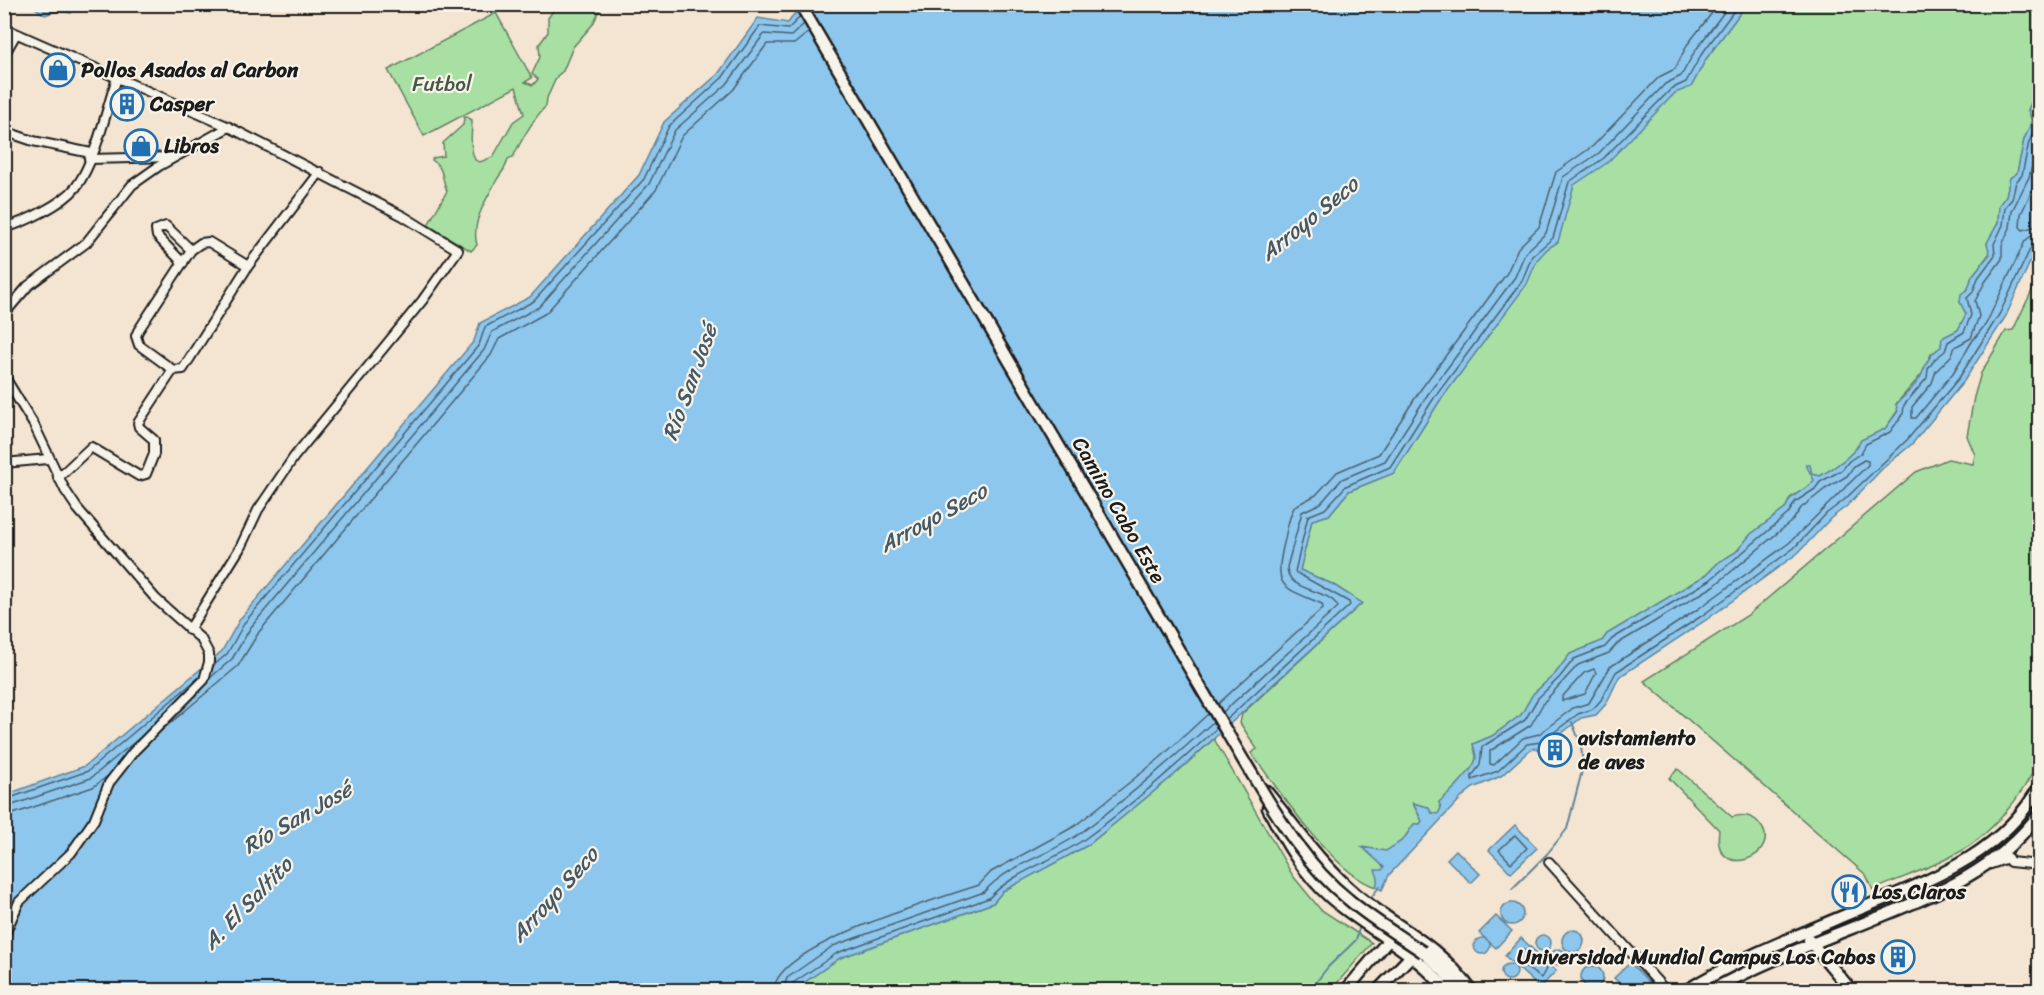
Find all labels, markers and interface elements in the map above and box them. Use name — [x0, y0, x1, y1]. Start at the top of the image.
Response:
place label: Pollos Asados al Carbon — [81, 51, 299, 89]
shop icon: Pollos Asados al Carbon — [40, 52, 76, 88]
park label: Futbol — [412, 65, 473, 103]
place label: Casper — [149, 85, 215, 123]
building icon: Casper — [109, 86, 145, 122]
place label: Libros — [164, 127, 219, 165]
shop icon: Libros — [123, 128, 159, 164]
water label: Arroyo Seco — [1250, 165, 1369, 271]
water label: Río San José — [650, 315, 730, 446]
street label: Camino Cabo Este — [1061, 429, 1177, 591]
water label: Arroyo Seco — [871, 471, 996, 564]
place label: avistamiento de aves — [1577, 719, 1696, 781]
building icon: avistamiento de aves — [1537, 732, 1573, 768]
water label: Río San José — [235, 768, 363, 865]
water label: Arroyo Seco — [500, 836, 610, 952]
water label: A. El Saltito — [192, 846, 304, 960]
place label: Los Claros — [1872, 873, 1967, 911]
restaurant icon: Los Claros — [1831, 874, 1867, 910]
place label: Universidad Mundial Campus Los Cabos — [1517, 938, 1875, 976]
building icon: Universidad Mundial Campus Los Cabos — [1880, 939, 1916, 975]

